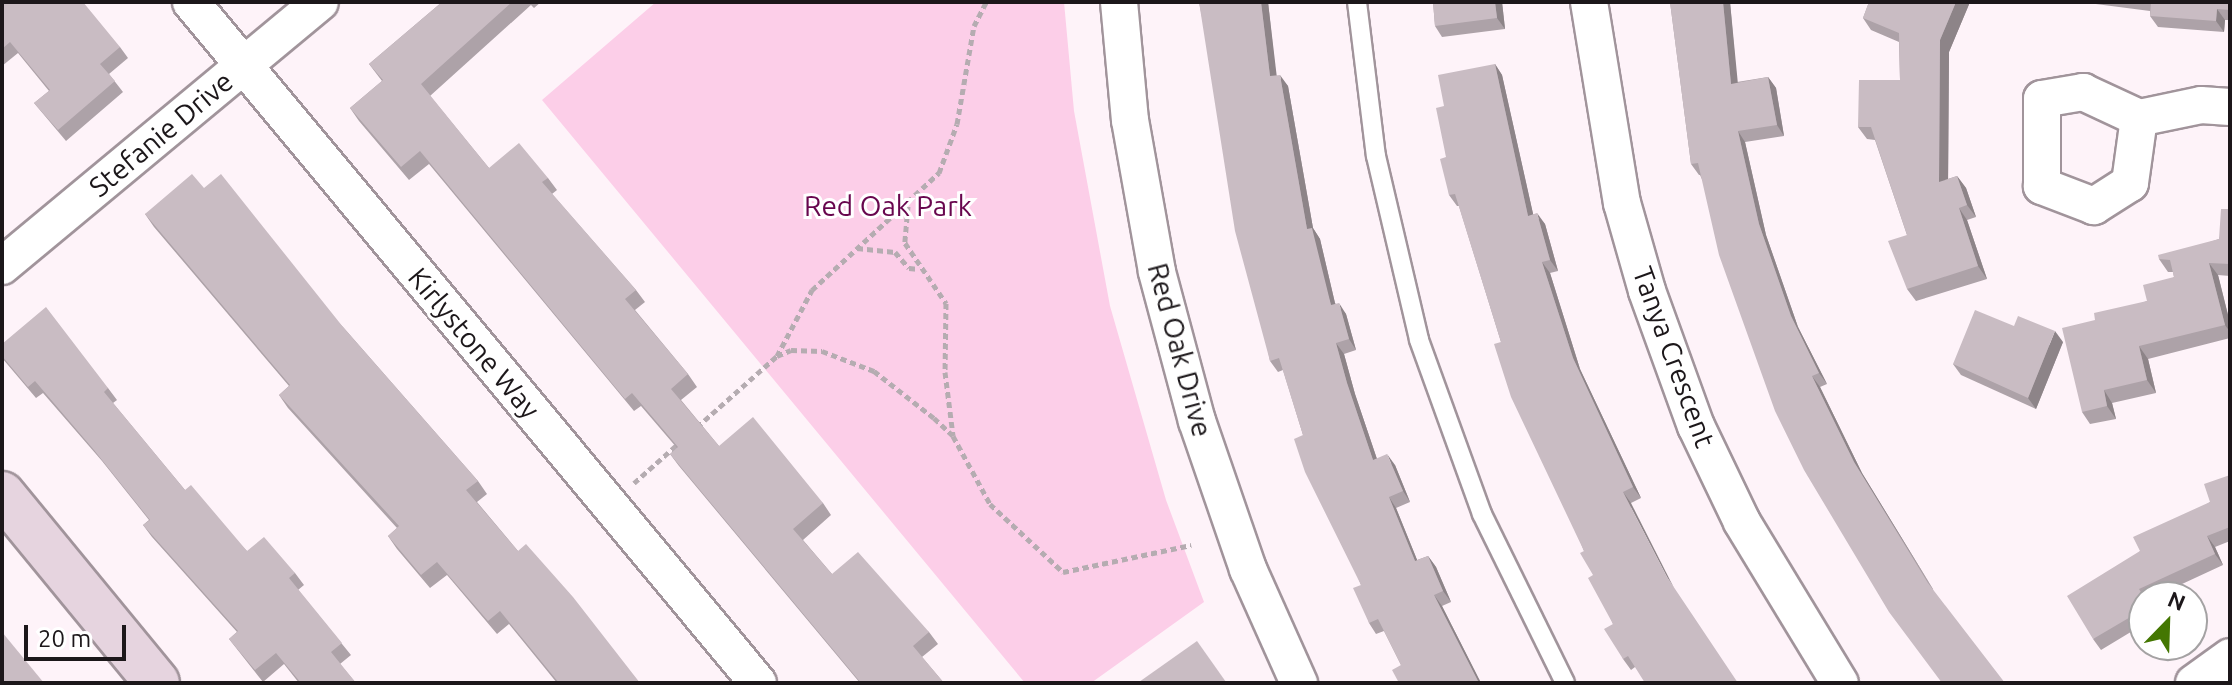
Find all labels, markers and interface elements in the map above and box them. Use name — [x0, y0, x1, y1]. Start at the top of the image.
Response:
street label: Stefanie Drive — [82, 64, 240, 204]
park label: Red Oak Park — [804, 189, 972, 223]
street label: Red Oak Drive — [1141, 259, 1219, 441]
street label: Kirlystone Way — [401, 261, 547, 425]
street label: Tanya Crescent — [1626, 262, 1722, 452]
north arrow — [2128, 581, 2208, 661]
text: N — [2164, 586, 2189, 615]
scale bar — [28, 609, 130, 659]
text: 20 m — [38, 625, 91, 652]

